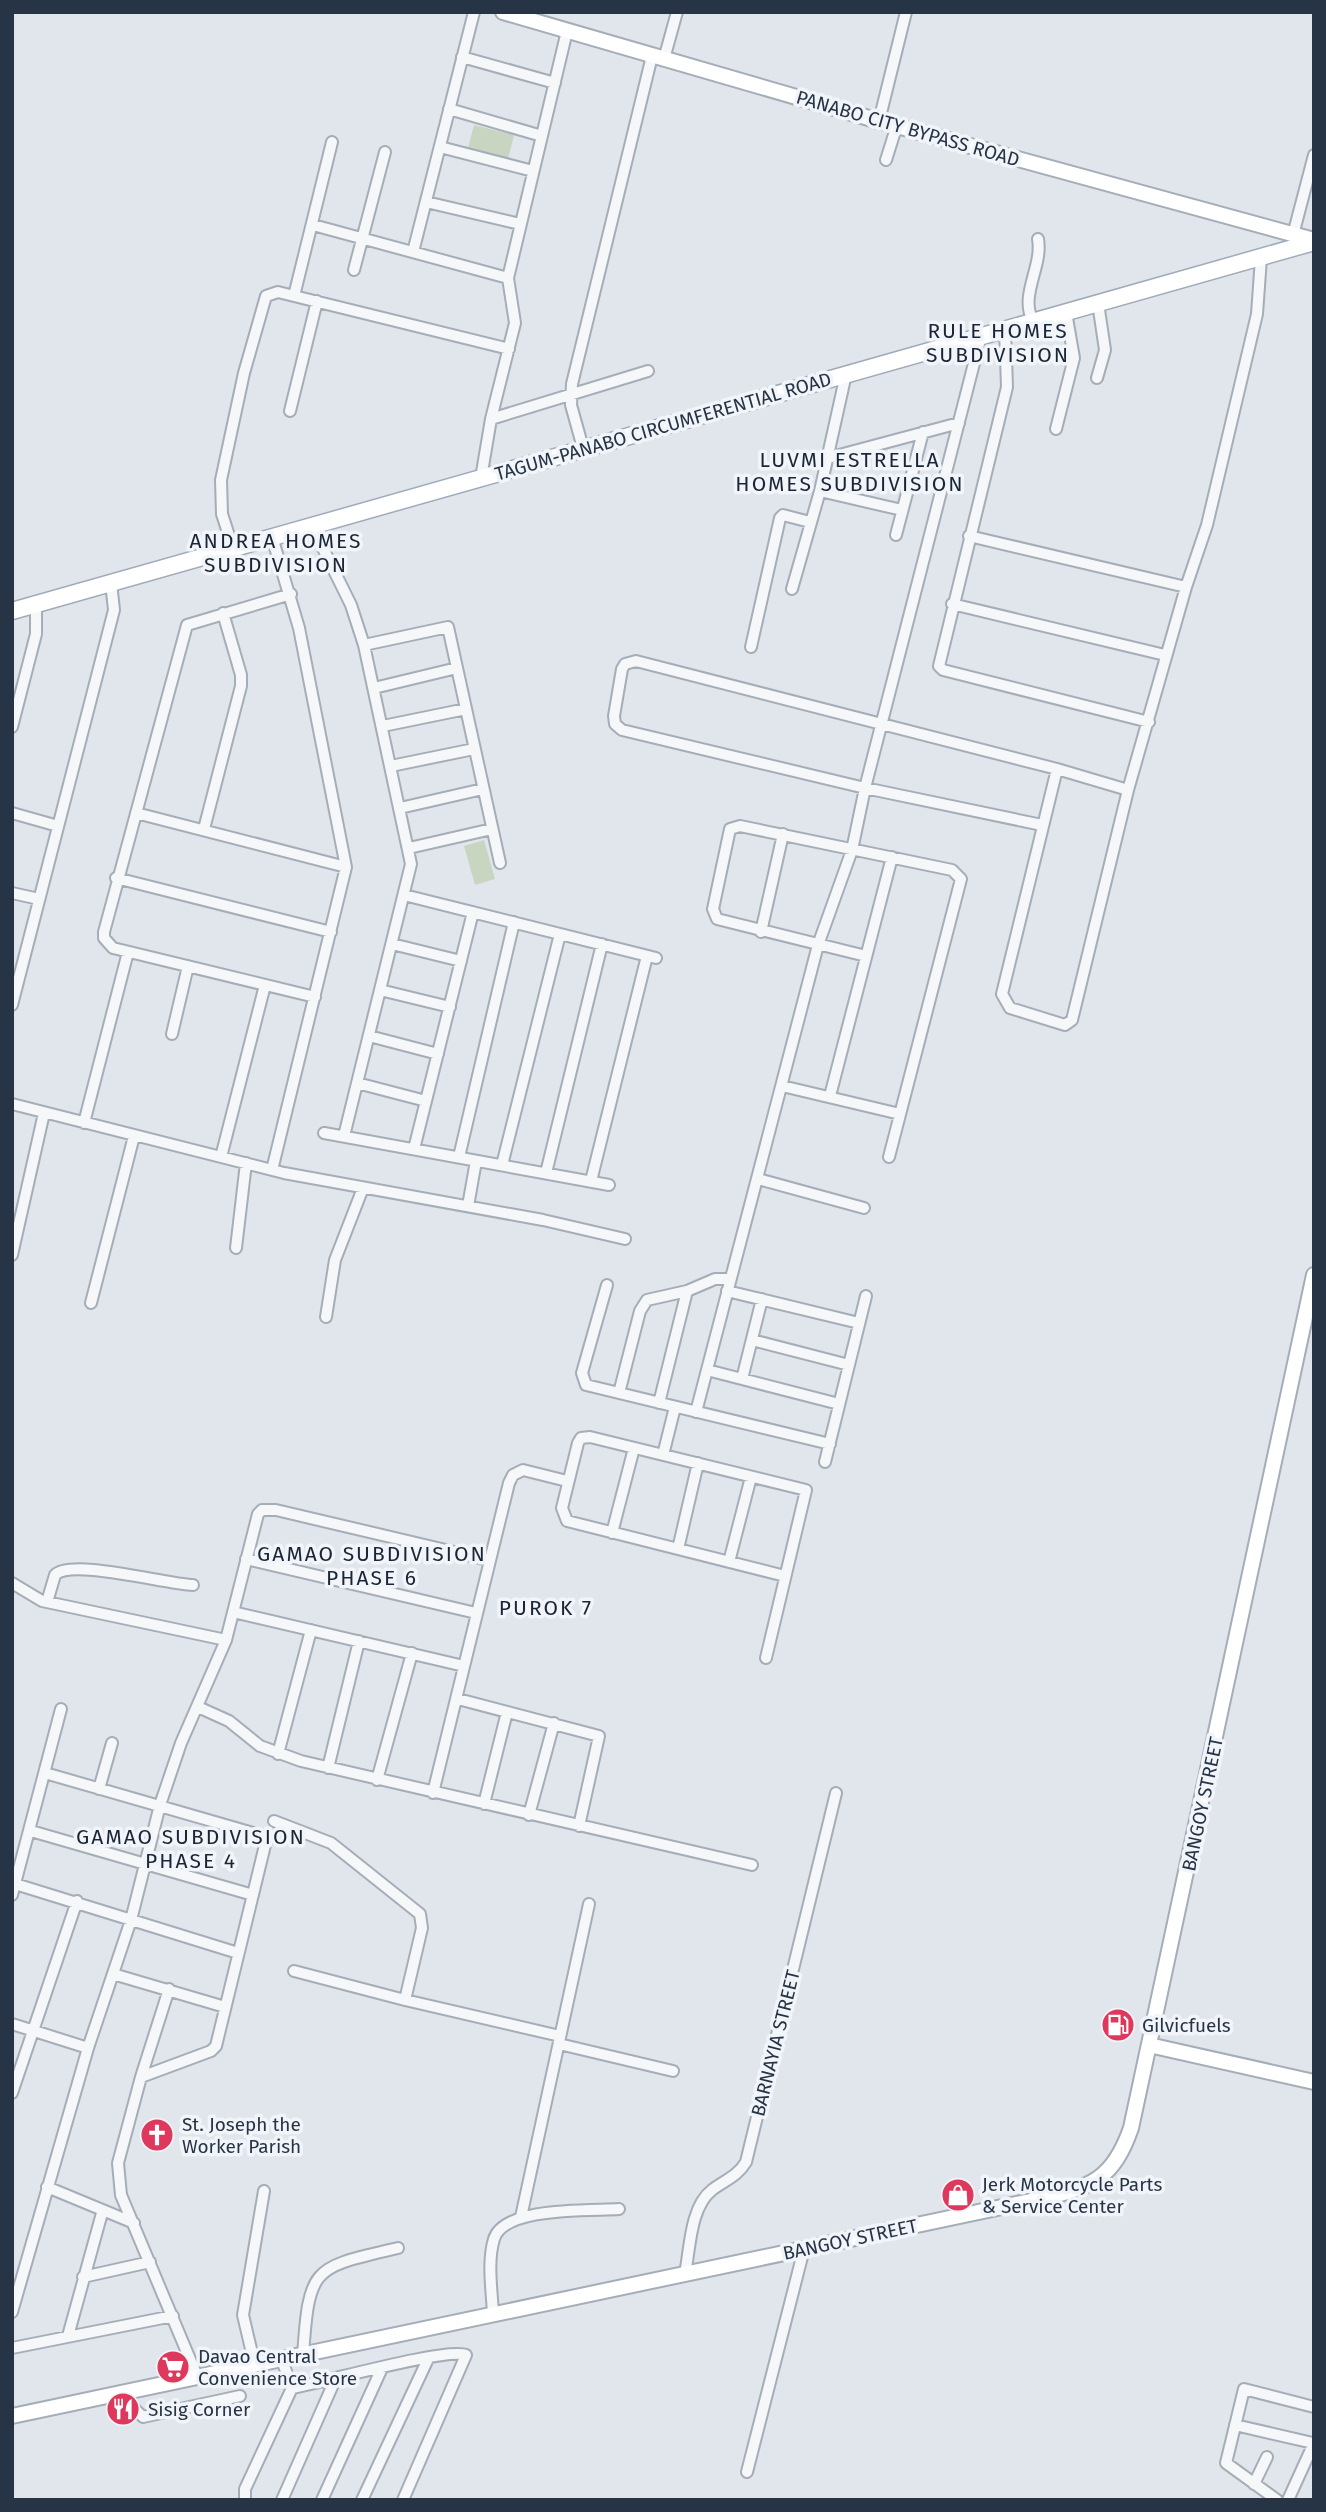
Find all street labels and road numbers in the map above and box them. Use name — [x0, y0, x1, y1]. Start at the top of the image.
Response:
street label: PANABO CITY BYPASS ROAD — [794, 86, 1022, 171]
street label: TAGUM-PANABO CIRCUMFERENTIAL ROAD — [492, 367, 834, 486]
street label: BANGOY STREET — [1177, 1735, 1228, 1873]
street label: BARNAYIA STREET — [746, 1967, 805, 2119]
street label: BANGOY STREET — [781, 2214, 920, 2265]

